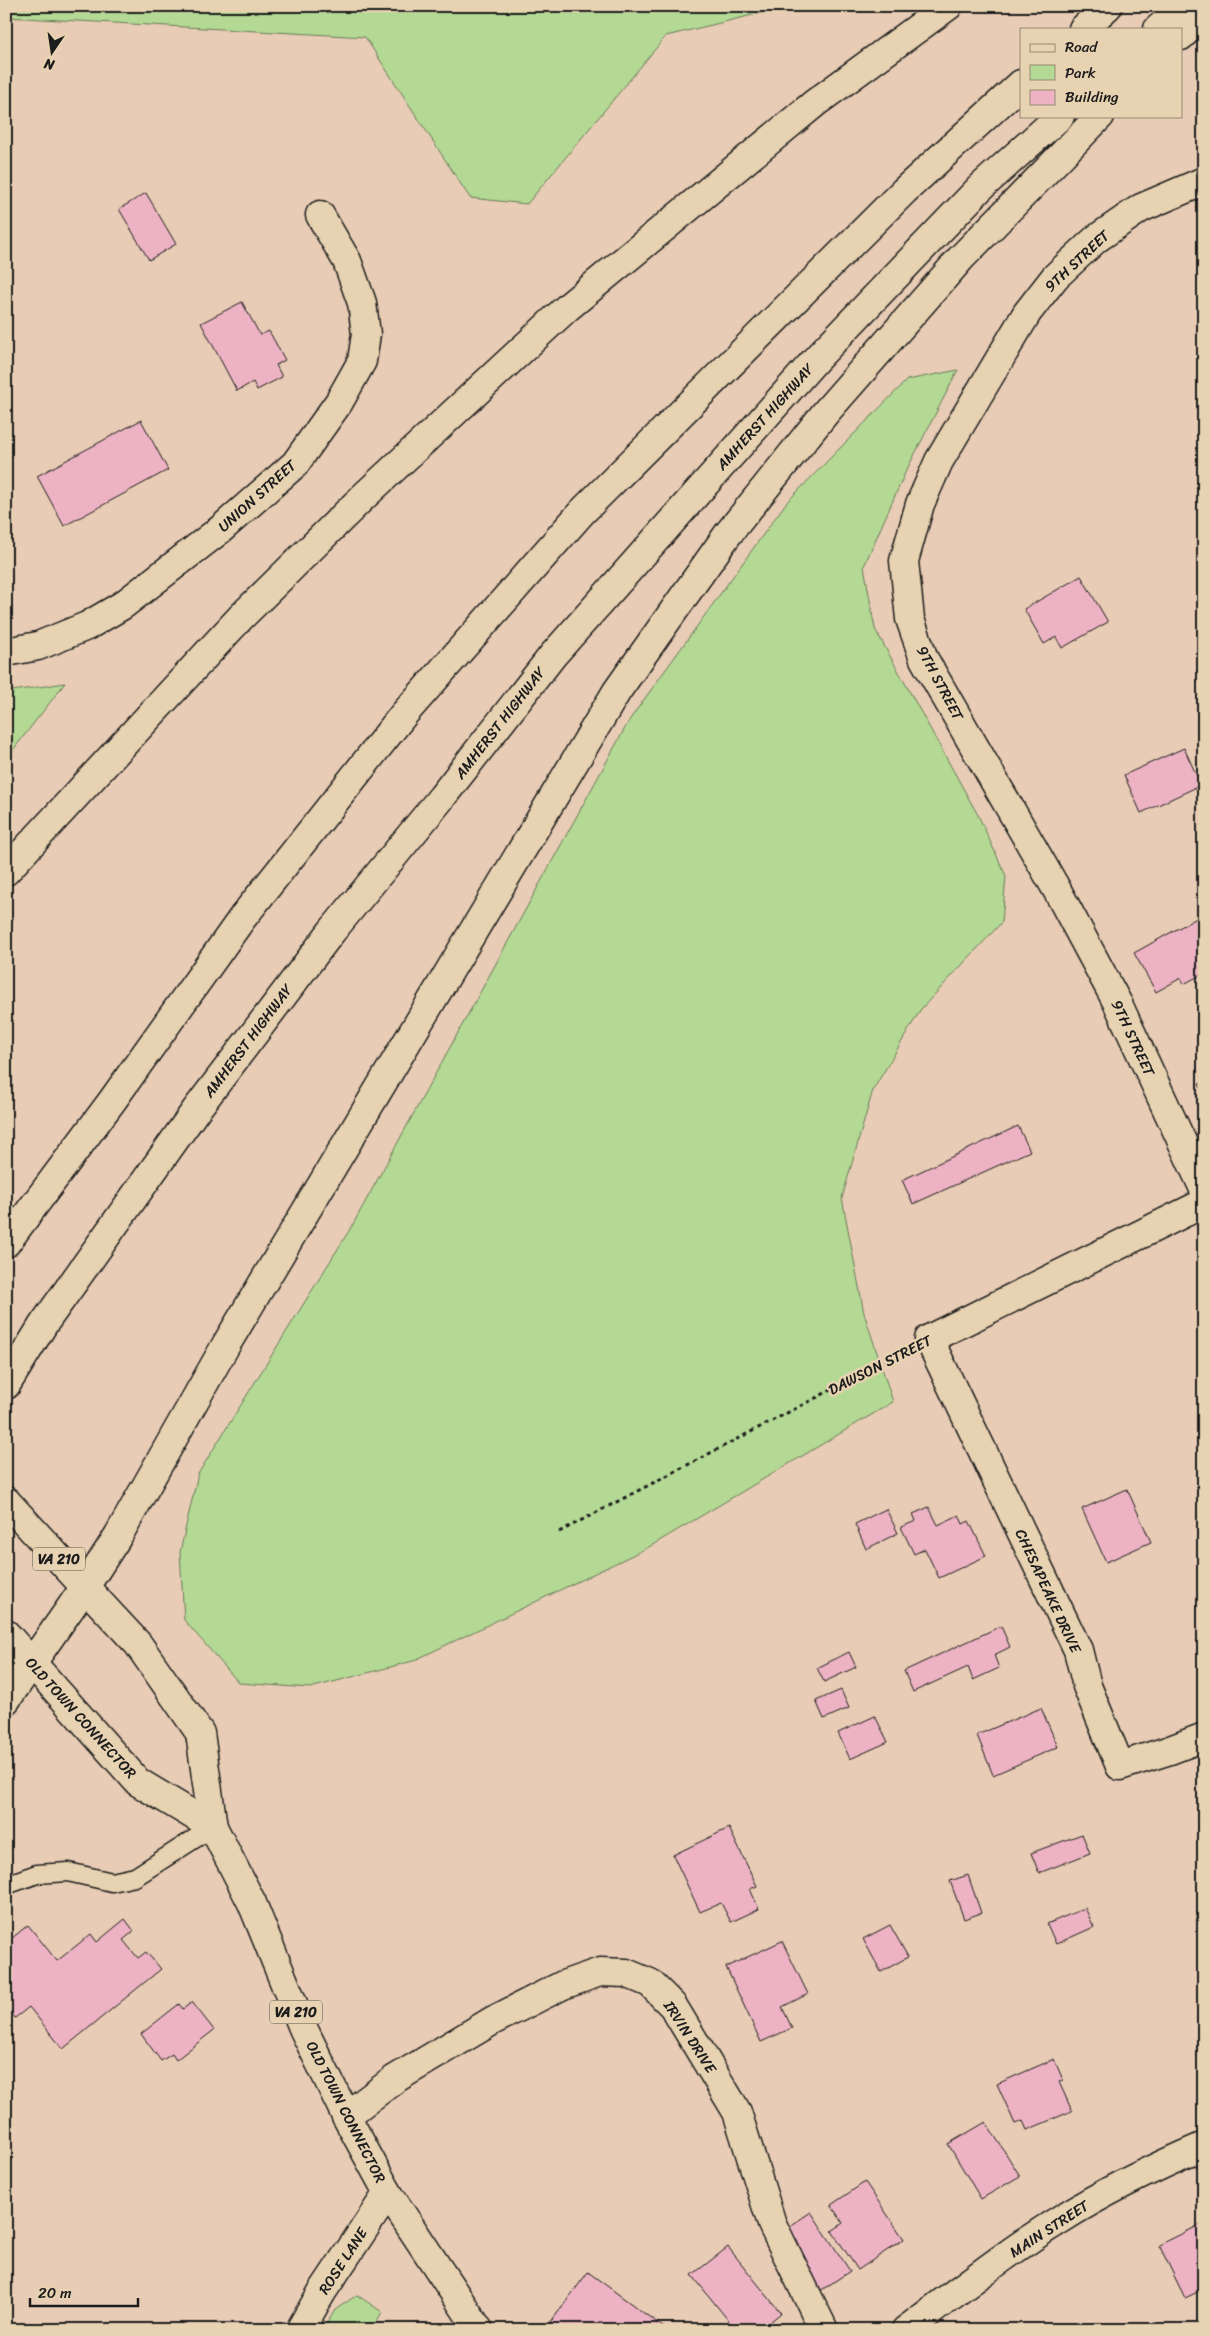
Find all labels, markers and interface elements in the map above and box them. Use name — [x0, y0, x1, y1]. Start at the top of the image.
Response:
north arrow — [28, 28, 78, 78]
legend — [1020, 28, 1182, 118]
text: Road — [1065, 34, 1098, 60]
text: N — [41, 51, 58, 78]
text: Park — [1065, 60, 1096, 86]
text: Building — [1065, 84, 1119, 110]
street label: 9TH STREET — [1038, 223, 1117, 298]
street label: AMHERST HIGHWAY — [709, 356, 821, 477]
street label: UNION STREET — [212, 452, 304, 539]
street label: 9TH STREET — [909, 641, 971, 727]
street label: AMHERST HIGHWAY — [447, 660, 553, 786]
street label: AMHERST HIGHWAY — [196, 977, 300, 1104]
street label: 9TH STREET — [1104, 996, 1163, 1082]
street label: DAWSON STREET — [824, 1327, 937, 1402]
street label: CHESAPEAKE DRIVE — [1008, 1525, 1089, 1659]
road number: VA 210 — [33, 1548, 85, 1570]
street label: OLD TOWN CONNECTOR — [19, 1651, 143, 1785]
street label: IRVIN DRIVE — [656, 1994, 724, 2080]
road number: VA 210 — [270, 2000, 322, 2024]
street label: OLD TOWN CONNECTOR — [299, 2036, 393, 2188]
street label: MAIN STREET — [1004, 2193, 1095, 2265]
street label: ROSE LANE — [311, 2221, 375, 2300]
scale bar — [30, 2276, 138, 2308]
text: 20 m — [38, 2280, 72, 2306]

